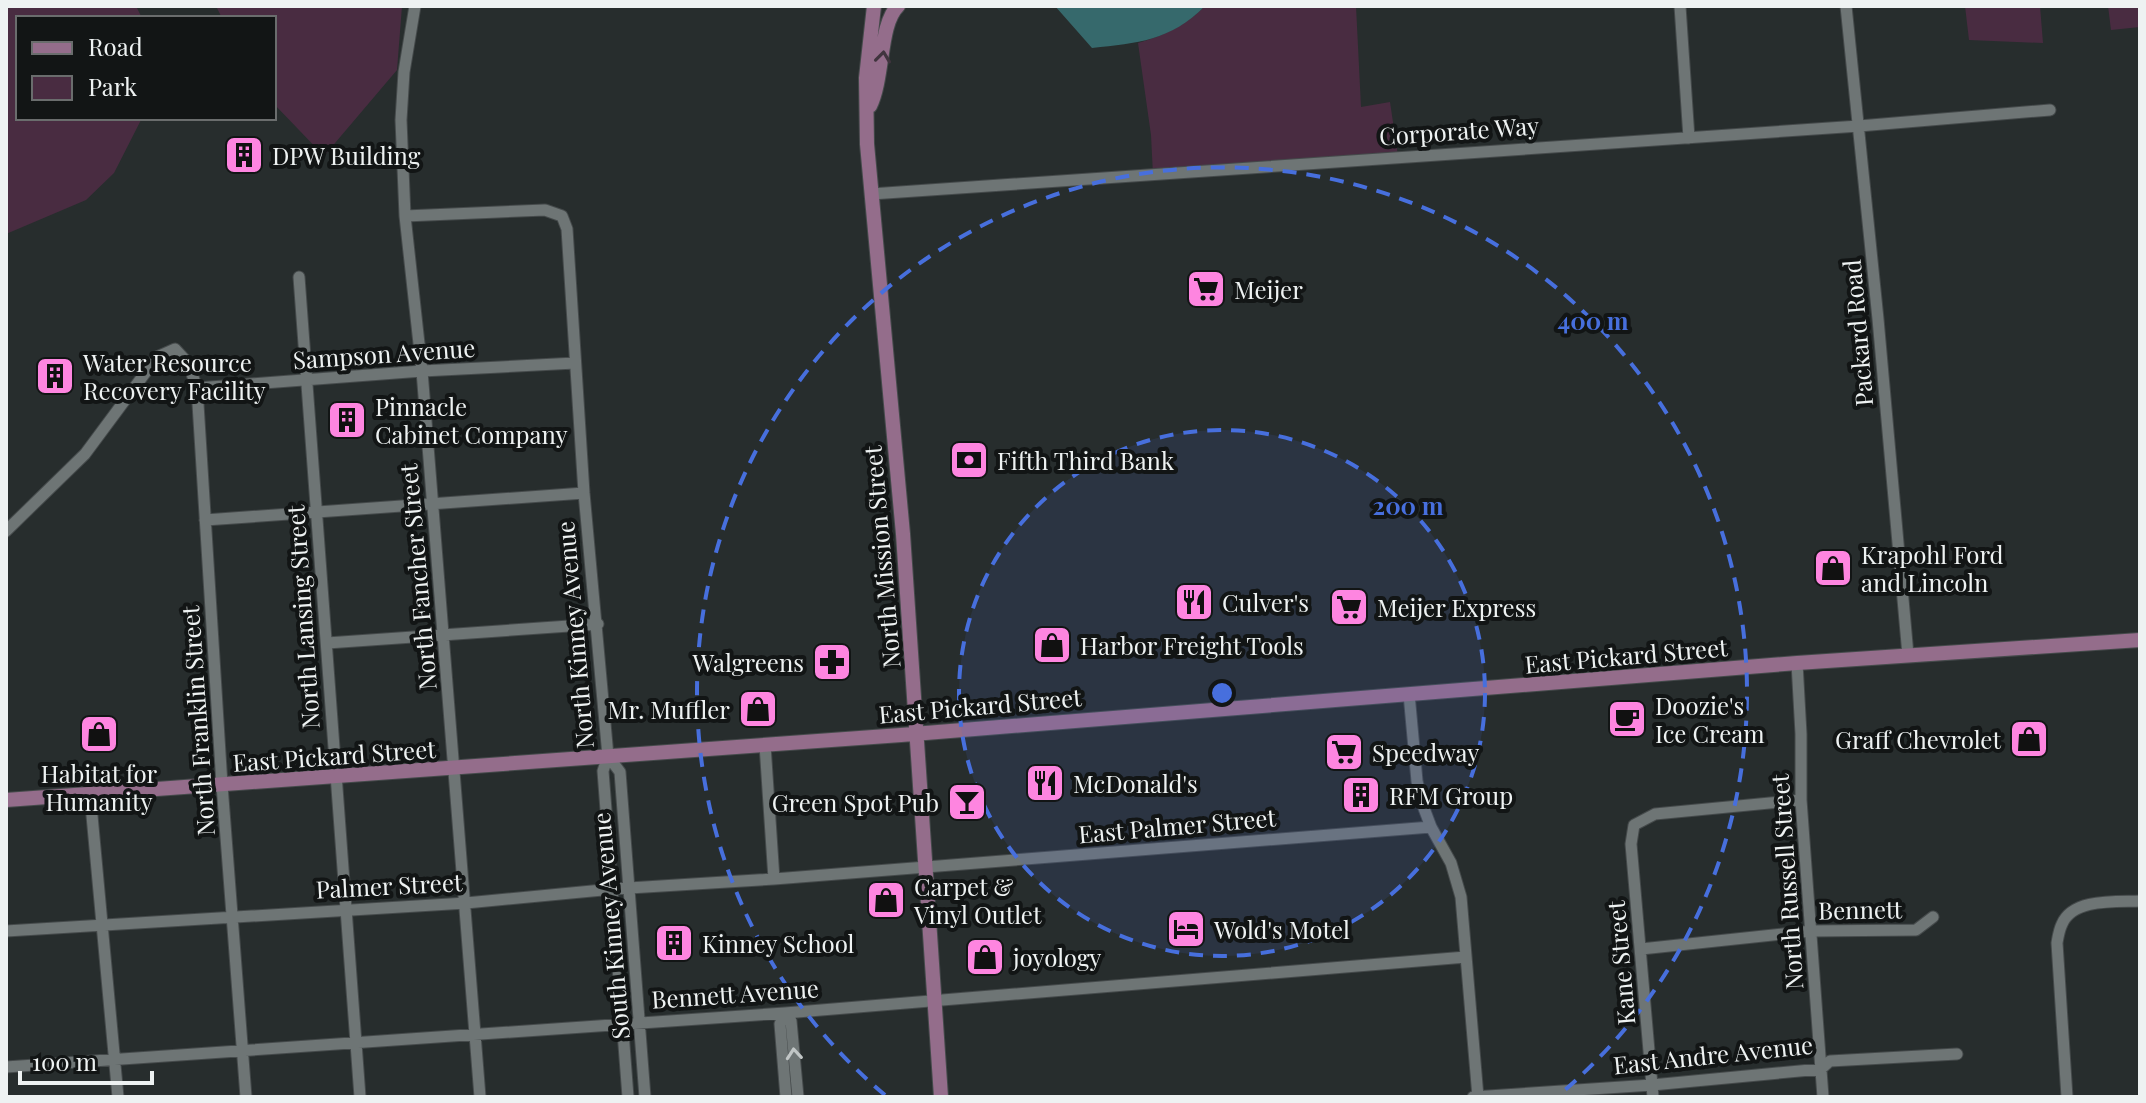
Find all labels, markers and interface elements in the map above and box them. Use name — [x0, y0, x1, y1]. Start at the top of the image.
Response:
legend — [16, 16, 276, 120]
text: Road — [88, 30, 143, 62]
one-way arrow — [874, 51, 891, 64]
text: Park — [88, 70, 138, 102]
street label: Corporate Way — [1378, 108, 1540, 152]
building icon: DPW Building — [223, 134, 265, 176]
place label: DPW Building — [272, 139, 421, 171]
street label: Packard Road — [1835, 258, 1879, 408]
supermarket icon: Meijer — [1185, 268, 1227, 310]
place label: Meijer — [1234, 273, 1303, 305]
text: 400 m — [1558, 304, 1629, 336]
street label: Sampson Avenue — [292, 331, 476, 375]
place label: Water Resource Recovery Facility — [82, 346, 266, 406]
building icon: Water Resource Recovery Facility — [34, 355, 76, 397]
place label: Pinnacle Cabinet Company — [375, 390, 568, 450]
building icon: Pinnacle Cabinet Company — [326, 399, 368, 441]
bank icon: Fifth Third Bank — [948, 439, 990, 481]
street label: North Mission Street — [855, 444, 907, 670]
place label: Fifth Third Bank — [997, 444, 1175, 476]
street label: North Fancher Street — [391, 462, 443, 691]
text: 200 m — [1373, 489, 1444, 521]
street label: North Lansing Street — [278, 504, 326, 730]
street label: North Kinney Avenue — [548, 520, 600, 750]
place label: Krapohl Ford and Lincoln — [1861, 538, 2004, 598]
shop icon: Krapohl Ford and Lincoln — [1812, 547, 1854, 589]
restaurant icon: Culver's — [1173, 581, 1215, 623]
place label: Culver's — [1222, 586, 1309, 618]
supermarket icon: Meijer Express — [1328, 586, 1370, 628]
place label: Meijer Express — [1377, 591, 1536, 623]
street label: North Franklin Street — [173, 604, 221, 837]
shop icon: Harbor Freight Tools — [1031, 624, 1073, 666]
place label: Harbor Freight Tools — [1080, 629, 1304, 661]
street label: East Pickard Street — [1523, 630, 1729, 680]
pharmacy icon: Walgreens — [811, 641, 853, 683]
place label: Walgreens — [691, 646, 804, 678]
centre of rings — [1208, 679, 1236, 707]
street label: East Pickard Street — [877, 680, 1083, 730]
shop icon: Mr. Muffler — [737, 688, 779, 730]
place label: Doozie's Ice Cream — [1655, 689, 1765, 749]
place label: Mr. Muffler — [608, 693, 730, 725]
cafe icon: Doozie's Ice Cream — [1606, 698, 1648, 740]
shop icon: Habitat for Humanity — [78, 713, 120, 755]
shop icon: Graff Chevrolet — [2008, 718, 2050, 760]
place label: Graff Chevrolet — [1835, 723, 2002, 755]
supermarket icon: Speedway — [1323, 731, 1365, 773]
street label: East Pickard Street — [231, 732, 437, 778]
place label: Speedway — [1372, 736, 1479, 768]
place label: Habitat for Humanity — [41, 757, 158, 817]
restaurant icon: McDonald's — [1024, 762, 1066, 804]
place label: McDonald's — [1073, 767, 1198, 799]
street label: North Russell Street — [1762, 773, 1810, 991]
building icon: RFM Group — [1340, 774, 1382, 816]
place label: RFM Group — [1389, 779, 1513, 811]
bar icon: Green Spot Pub — [946, 781, 988, 823]
place label: Green Spot Pub — [772, 786, 939, 818]
street label: East Palmer Street — [1077, 800, 1278, 850]
street label: South Kinney Avenue — [584, 811, 636, 1041]
street label: Palmer Street — [315, 865, 464, 905]
place label: Carpet & Vinyl Outlet — [913, 870, 1042, 930]
shop icon: Carpet & Vinyl Outlet — [865, 879, 907, 921]
street label: Bennett — [1818, 892, 1903, 926]
street label: Kane Street — [1599, 899, 1641, 1026]
hotel icon: Wold's Motel — [1165, 908, 1207, 950]
place label: Wold's Motel — [1213, 913, 1350, 945]
building icon: Kinney School — [653, 922, 695, 964]
place label: Kinney School — [702, 927, 855, 959]
shop icon: joyology — [964, 936, 1006, 978]
place label: joyology — [1012, 941, 1101, 973]
street label: Bennett Avenue — [650, 971, 820, 1015]
street label: East Andre Avenue — [1612, 1028, 1814, 1080]
scale bar — [20, 1035, 152, 1085]
text: 100 m — [32, 1045, 97, 1077]
one-way arrow — [786, 1047, 803, 1060]

